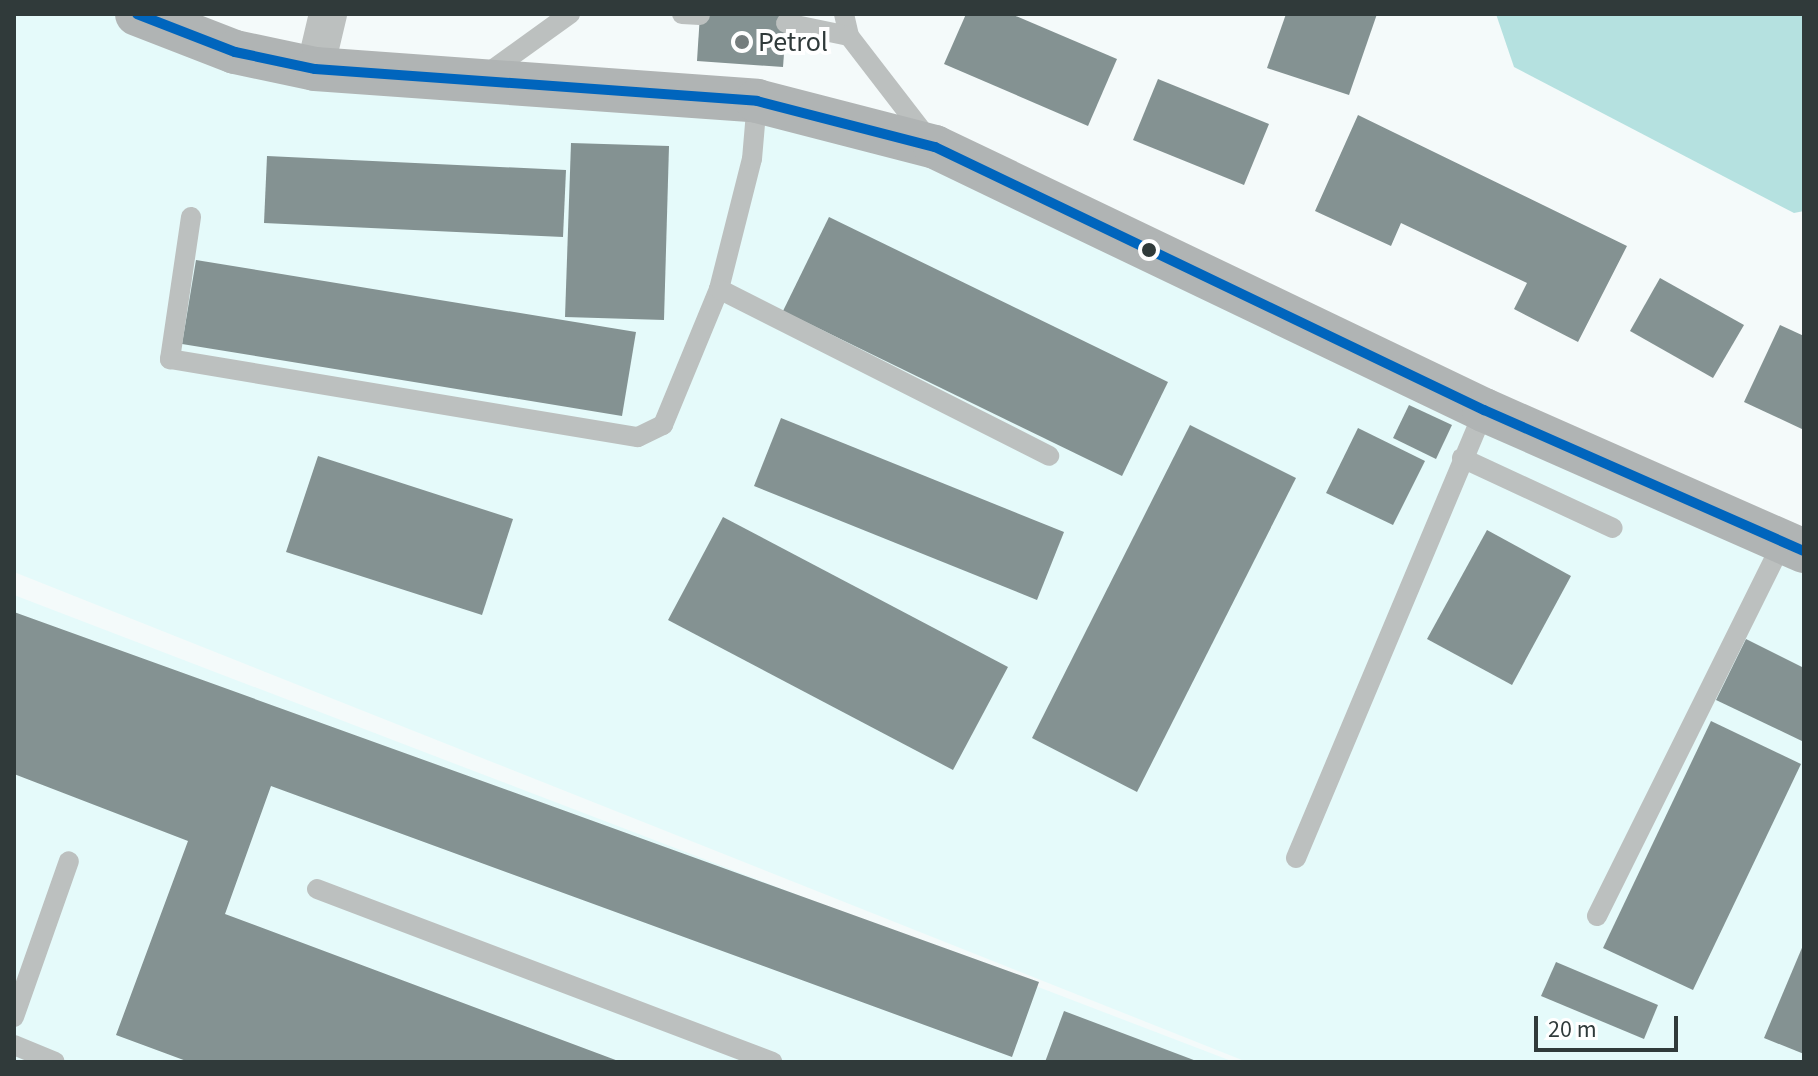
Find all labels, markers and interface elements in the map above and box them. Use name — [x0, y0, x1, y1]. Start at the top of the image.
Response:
place label: Petrol — [758, 25, 828, 59]
marker: Petrol — [733, 33, 751, 51]
unlabelled marker — [1141, 242, 1157, 258]
scale bar — [1538, 1000, 1682, 1050]
text: 20 m — [1548, 1012, 1597, 1047]

